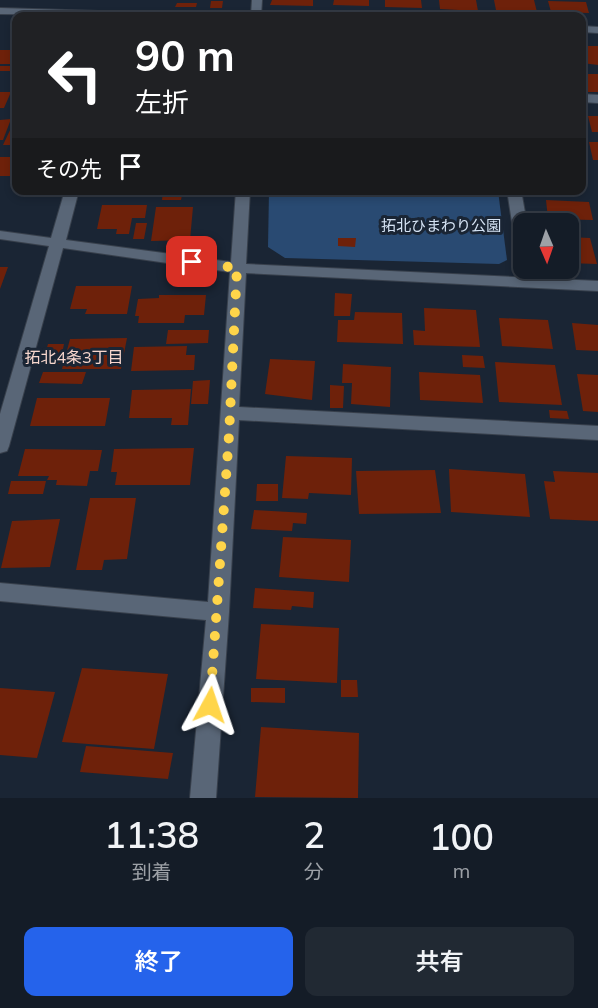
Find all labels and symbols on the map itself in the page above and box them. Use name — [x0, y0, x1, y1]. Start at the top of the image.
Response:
north arrow — [513, 213, 579, 279]
park label: 拓北ひまわり公園 — [381, 216, 501, 235]
pin — [166, 236, 217, 287]
district label: 拓北4条3丁目 — [24, 347, 124, 367]
position arrow — [178, 673, 242, 737]

